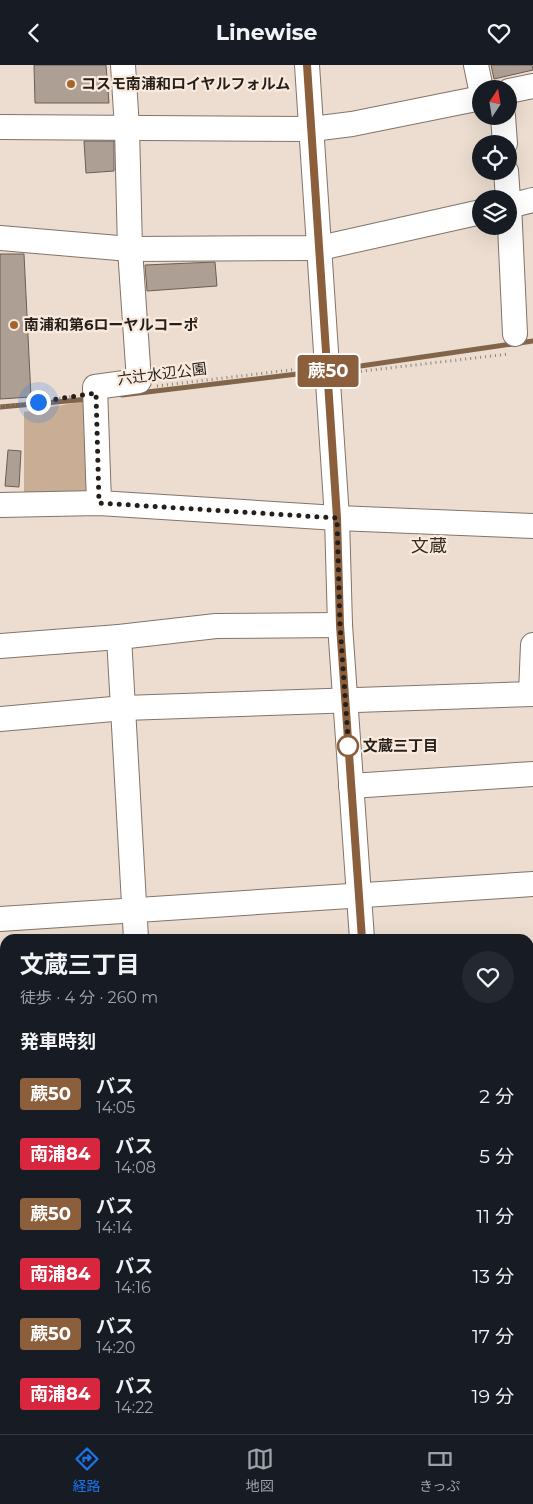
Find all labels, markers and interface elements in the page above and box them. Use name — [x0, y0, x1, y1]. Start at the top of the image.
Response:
icon: back — [20, 19, 48, 47]
text: Linewise — [216, 19, 317, 46]
icon: heart — [485, 19, 513, 47]
place label: コスモ南浦和ロイヤルフォルム — [81, 74, 290, 93]
marker: コスモ南浦和ロイヤルフォルム — [65, 78, 77, 90]
north arrow — [472, 80, 518, 125]
map controls — [472, 80, 517, 235]
button: locate — [472, 135, 517, 180]
button: layers — [472, 190, 517, 235]
place label: 南浦和第6ローヤルコーポ — [24, 315, 198, 334]
marker: 南浦和第6ローヤルコーポ — [8, 319, 20, 331]
line badge: 蕨50 — [299, 355, 357, 387]
street label: 六辻水辺公園 — [116, 359, 208, 388]
text: 蕨50 — [308, 360, 348, 382]
your location — [26, 390, 51, 415]
district label: 文蔵 — [411, 535, 447, 557]
marker: 文蔵三丁目 — [337, 735, 359, 757]
place label: 文蔵三丁目 — [363, 736, 438, 755]
text: 文蔵三丁目 — [20, 950, 140, 979]
button: heart — [462, 951, 514, 1003]
text: 徒歩 · 4 分 · 260 m — [20, 988, 158, 1007]
text: 発車時刻 — [20, 1030, 96, 1053]
text: バス — [96, 1075, 134, 1098]
text: 蕨50 — [30, 1083, 71, 1105]
text: 2 分 — [479, 1085, 514, 1108]
text: 14:05 — [96, 1098, 135, 1117]
text: バス — [115, 1135, 153, 1158]
text: 南浦84 — [30, 1143, 90, 1165]
text: 5 分 — [479, 1145, 514, 1168]
text: 14:08 — [115, 1158, 156, 1177]
text: バス — [96, 1195, 134, 1218]
text: 蕨50 — [30, 1203, 71, 1225]
text: 11 分 — [476, 1205, 514, 1228]
text: 14:14 — [96, 1218, 132, 1237]
text: バス — [115, 1255, 153, 1278]
text: 南浦84 — [30, 1263, 90, 1285]
text: 13 分 — [472, 1265, 514, 1288]
text: 14:16 — [115, 1278, 151, 1297]
text: バス — [96, 1315, 134, 1338]
text: 蕨50 — [30, 1323, 71, 1345]
text: 17 分 — [472, 1325, 514, 1348]
text: 14:20 — [96, 1338, 135, 1357]
text: バス — [115, 1375, 153, 1398]
text: 南浦84 — [30, 1383, 90, 1405]
text: 19 分 — [472, 1385, 514, 1408]
text: 14:22 — [115, 1398, 153, 1417]
tab: 経路 — [73, 1445, 101, 1495]
tab: 地図 — [246, 1445, 274, 1495]
tab: きっぷ — [419, 1445, 460, 1495]

